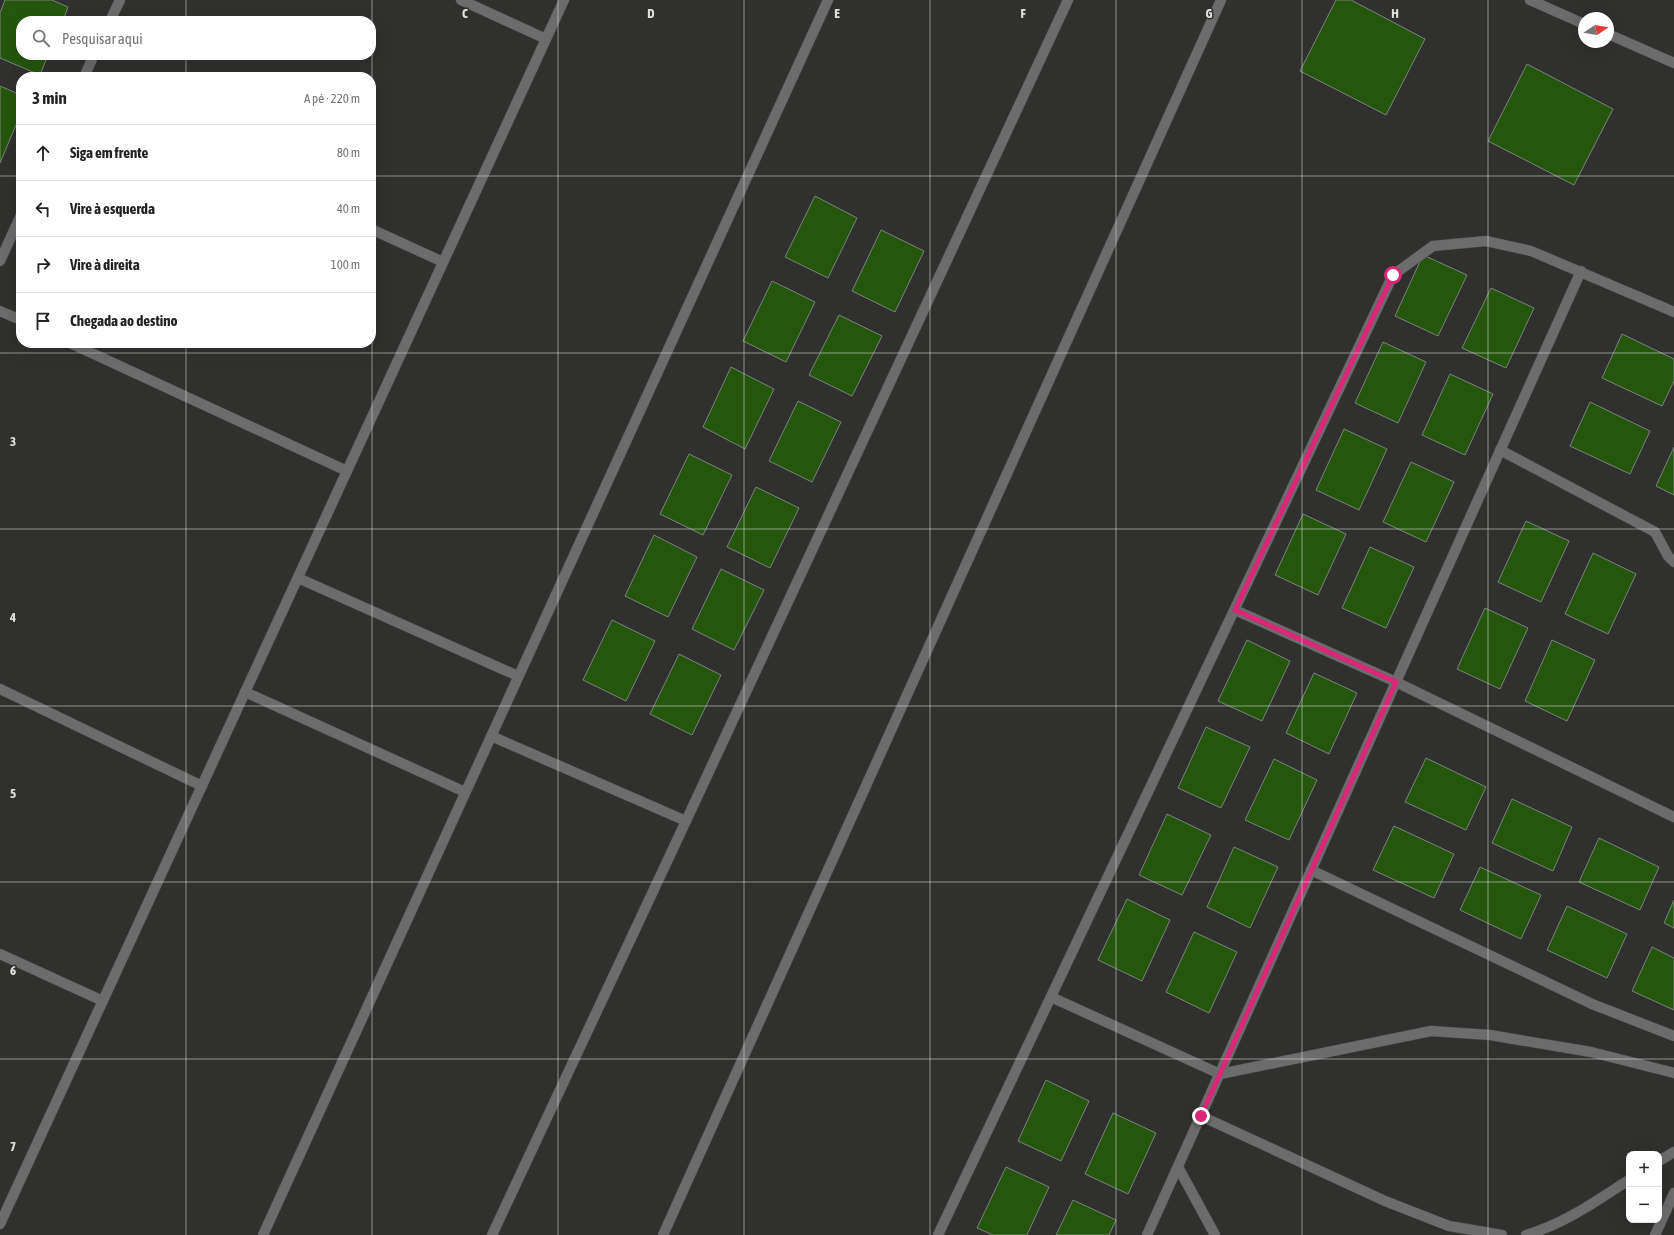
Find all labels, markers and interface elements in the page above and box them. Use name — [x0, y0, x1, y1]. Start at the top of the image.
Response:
text: C — [462, 6, 468, 21]
text: D — [647, 6, 655, 21]
text: E — [834, 6, 840, 21]
text: F — [1020, 6, 1026, 21]
text: G — [1206, 6, 1213, 21]
text: H — [1391, 6, 1399, 21]
north arrow — [1578, 12, 1614, 48]
search box — [16, 16, 376, 60]
icon: search — [30, 27, 52, 49]
text: Pesquisar aqui — [62, 30, 143, 47]
text: 3 min — [32, 88, 67, 108]
text: A pé · 220 m — [304, 91, 360, 106]
icon: ahead — [32, 142, 54, 164]
text: Siga em frente — [70, 144, 148, 161]
text: 80 m — [337, 145, 360, 160]
icon: left — [32, 198, 54, 220]
text: Vire à esquerda — [70, 200, 155, 217]
text: 40 m — [337, 201, 360, 216]
icon: right — [32, 254, 54, 276]
text: Vire à direita — [70, 256, 140, 273]
text: 100 m — [331, 257, 360, 272]
route start — [1384, 266, 1402, 284]
icon: arrive — [32, 310, 54, 332]
text: Chegada ao destino — [70, 312, 178, 329]
text: 3 — [10, 434, 16, 449]
text: 4 — [9, 610, 16, 625]
text: 5 — [10, 786, 16, 801]
text: 6 — [10, 963, 16, 978]
route end — [1192, 1107, 1210, 1125]
text: 7 — [10, 1139, 16, 1154]
map controls — [1626, 1151, 1662, 1223]
button: + — [1626, 1151, 1662, 1187]
button: − — [1626, 1187, 1662, 1223]

